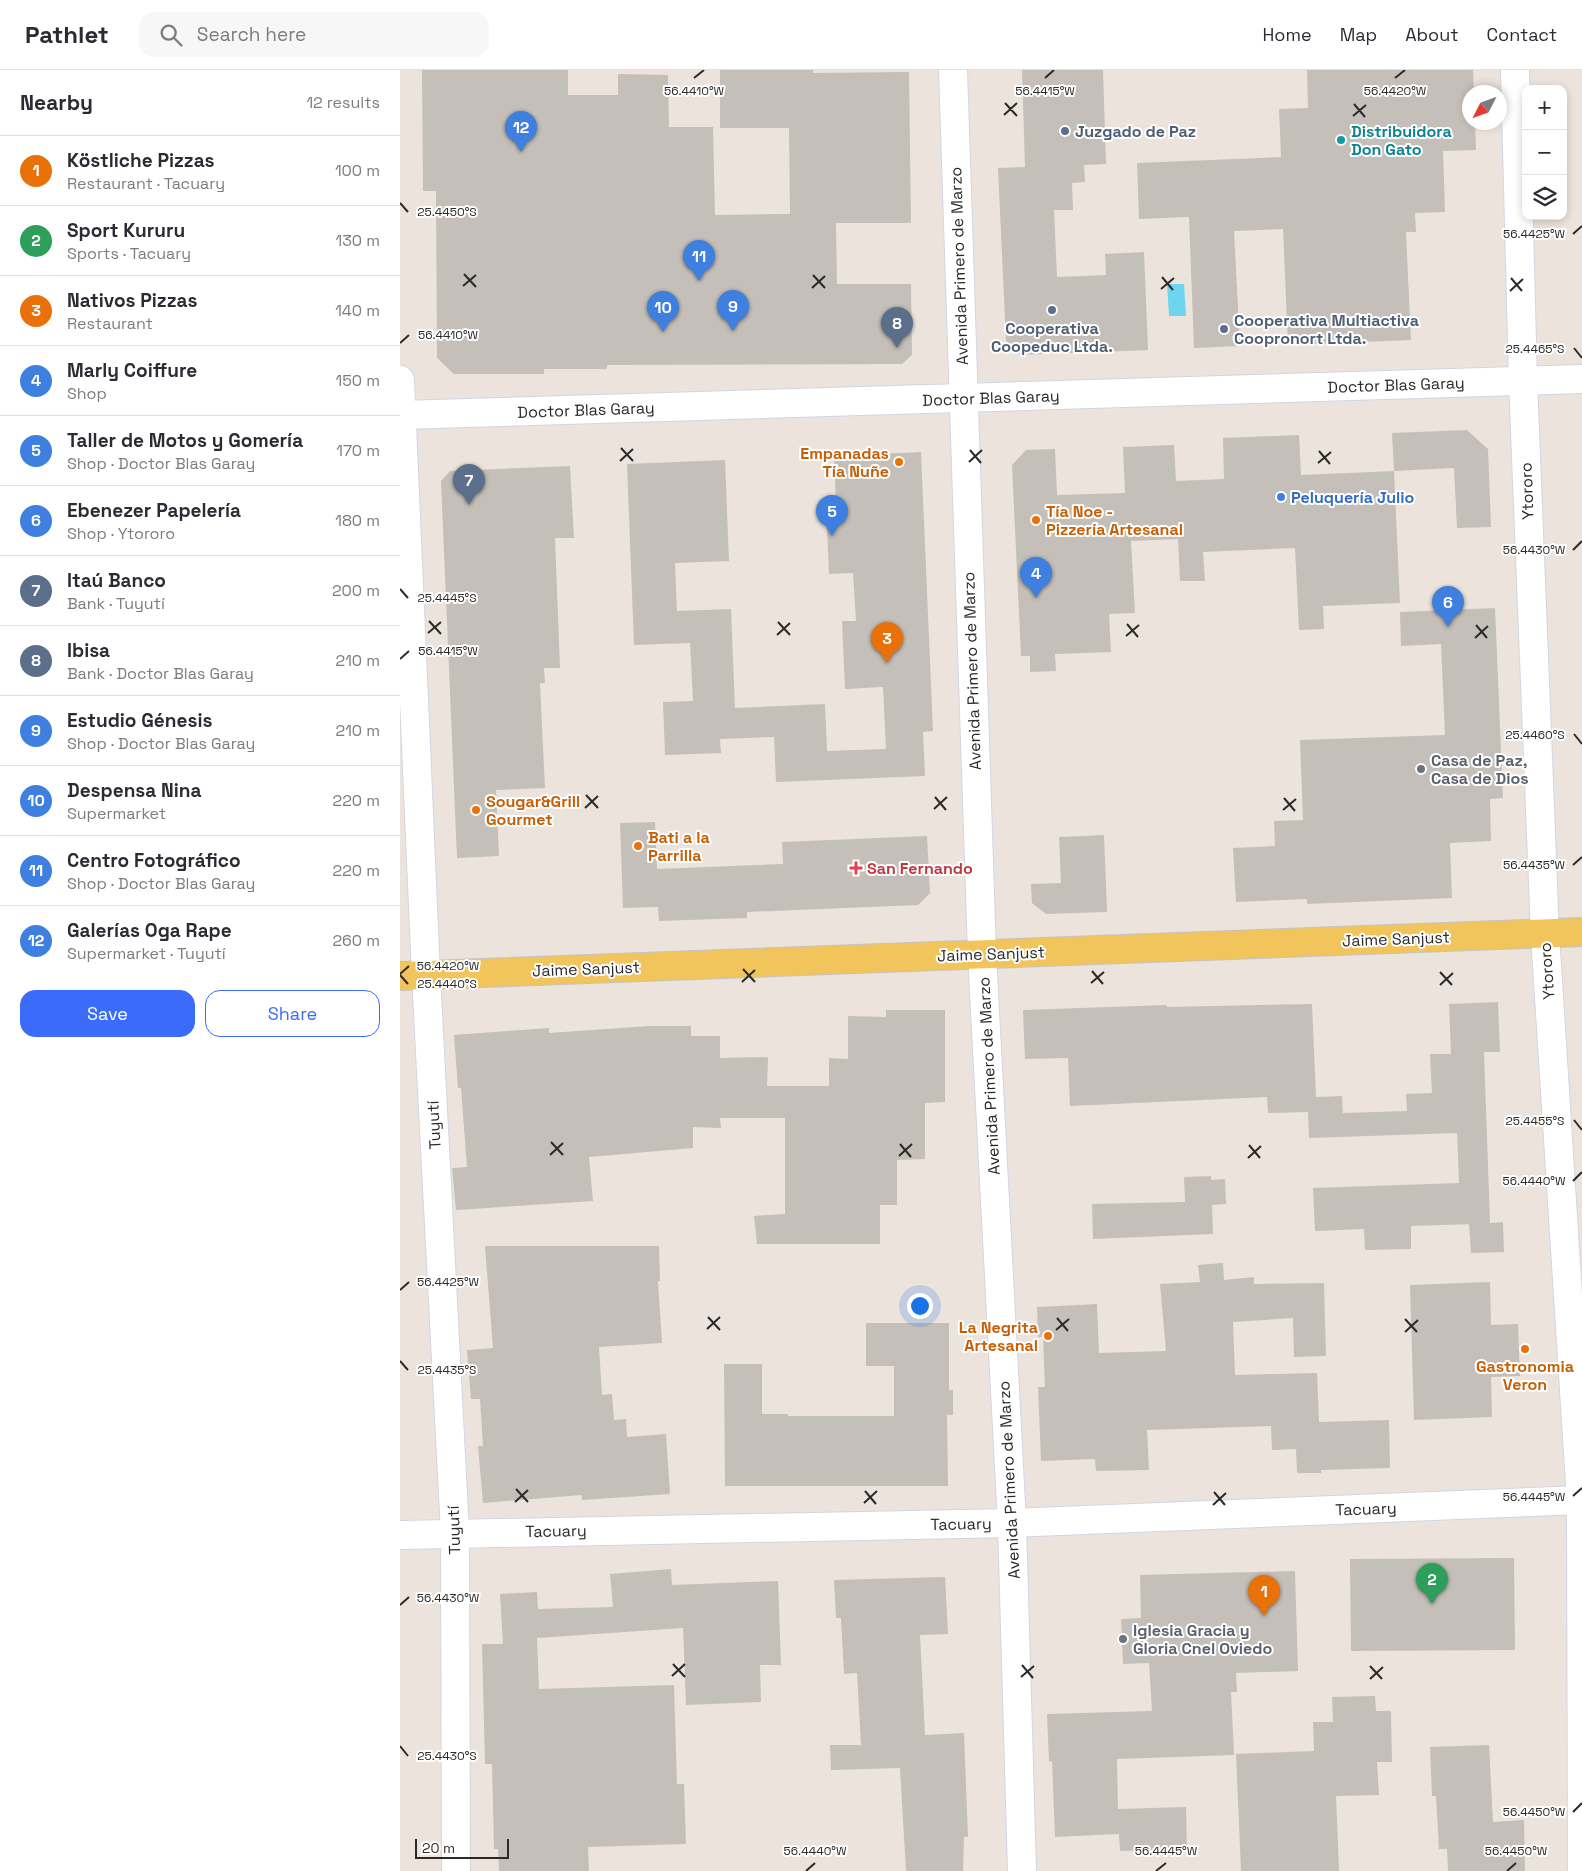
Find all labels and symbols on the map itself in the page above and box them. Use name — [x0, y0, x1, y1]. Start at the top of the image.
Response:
text: 56.4410°W — [664, 83, 725, 99]
text: 56.4415°W — [1015, 83, 1075, 99]
text: 56.4420°W — [1364, 83, 1427, 99]
north arrow — [1462, 85, 1507, 130]
pin: 12 — [505, 111, 537, 152]
place label: Juzgado de Paz — [1075, 121, 1196, 142]
place label: Distribuidora Don Gato — [1351, 121, 1452, 160]
marker: Juzgado de Paz — [1059, 125, 1071, 137]
marker: Distribuidora Don Gato — [1335, 134, 1347, 146]
street label: Avenida Primero de Marzo — [945, 167, 973, 365]
text: 25.4450°S — [417, 204, 477, 220]
text: 56.4425°W — [1503, 226, 1566, 242]
pin: 11 — [683, 240, 715, 281]
pin: 9 — [717, 290, 749, 331]
pin: 10 — [647, 291, 679, 332]
marker: Cooperativa Coopeduc Ltda. — [1046, 304, 1058, 316]
pin: 8 — [881, 307, 913, 348]
place label: Cooperativa Multiactiva Coopronort Ltda. — [1234, 310, 1419, 349]
place label: Cooperativa Coopeduc Ltda. — [991, 318, 1113, 357]
marker: Cooperativa Multiactiva Coopronort Ltda. — [1218, 323, 1230, 335]
text: 56.4410°W — [418, 327, 479, 343]
text: 25.4465°S — [1506, 341, 1564, 357]
street label: Doctor Blas Garay — [1327, 372, 1465, 398]
street label: Doctor Blas Garay — [922, 385, 1060, 411]
street label: Doctor Blas Garay — [517, 397, 655, 423]
place label: Empanadas Tía Nuñe — [800, 443, 889, 482]
marker: Empanadas Tía Nuñe — [893, 456, 905, 468]
street label: Ytororo — [1516, 462, 1538, 520]
pin: 7 — [453, 464, 485, 505]
place label: Peluquería Julio — [1291, 487, 1415, 508]
marker: Peluquería Julio — [1275, 491, 1287, 503]
pin: 5 — [816, 495, 848, 536]
place label: Tía Noe - Pizzería Artesanal — [1046, 501, 1183, 540]
marker: Tía Noe - Pizzería Artesanal — [1030, 514, 1042, 526]
text: 56.4430°W — [1503, 542, 1566, 558]
pin: 4 — [1020, 557, 1052, 598]
street label: Avenida Primero de Marzo — [958, 572, 986, 770]
pin: 6 — [1432, 586, 1464, 627]
text: 25.4445°S — [417, 590, 477, 606]
pin: 3 — [871, 622, 903, 663]
text: 56.4415°W — [418, 643, 478, 659]
text: 25.4460°S — [1505, 727, 1565, 743]
place label: Casa de Paz, Casa de Dios — [1431, 750, 1529, 789]
marker: Casa de Paz, Casa de Dios — [1415, 763, 1427, 775]
place label: Sougar&Grill Gourmet — [486, 791, 580, 830]
marker: Sougar&Grill Gourmet — [470, 804, 482, 816]
place label: Bati a la Parrilla — [648, 827, 710, 866]
marker: Bati a la Parrilla — [632, 840, 644, 852]
text: 56.4435°W — [1503, 857, 1566, 873]
place label: San Fernando — [867, 858, 973, 879]
marker: San Fernando — [849, 861, 863, 875]
street label: Jaime Sanjust — [1342, 927, 1450, 951]
street label: Jaime Sanjust — [937, 942, 1045, 966]
street label: Ytororo — [1535, 942, 1559, 1000]
street label: Jaime Sanjust — [532, 957, 640, 981]
text: 56.4420°W — [417, 958, 480, 974]
text: 25.4440°S — [417, 976, 477, 992]
street label: Avenida Primero de Marzo — [973, 976, 1005, 1176]
street label: Tuyutí — [422, 1100, 446, 1150]
text: 25.4455°S — [1506, 1113, 1564, 1129]
text: 56.4440°W — [1503, 1173, 1566, 1189]
text: 56.4425°W — [417, 1274, 480, 1290]
your location — [907, 1293, 933, 1319]
place label: La Negrita Artesanal — [959, 1317, 1038, 1356]
marker: La Negrita Artesanal — [1042, 1330, 1054, 1342]
marker: Gastronomia Veron — [1519, 1343, 1531, 1355]
place label: Gastronomia Veron — [1476, 1356, 1574, 1395]
text: 25.4435°S — [418, 1362, 476, 1378]
street label: Avenida Primero de Marzo — [993, 1380, 1025, 1580]
text: 56.4445°W — [1503, 1489, 1566, 1505]
street label: Tacuary — [1335, 1497, 1397, 1521]
street label: Tuyutí — [443, 1505, 465, 1555]
street label: Tacuary — [930, 1513, 992, 1535]
street label: Tacuary — [525, 1520, 587, 1542]
pin: 2 — [1416, 1563, 1448, 1604]
pin: 1 — [1248, 1575, 1280, 1616]
text: 56.4430°W — [417, 1590, 480, 1606]
place label: Iglesia Gracia y Gloria Cnel Oviedo — [1133, 1620, 1273, 1659]
marker: Iglesia Gracia y Gloria Cnel Oviedo — [1117, 1633, 1129, 1645]
text: 25.4430°S — [417, 1748, 477, 1764]
text: 56.4450°W — [1503, 1804, 1566, 1820]
scale bar — [415, 1836, 509, 1859]
text: 56.4440°W — [784, 1843, 847, 1859]
text: 56.4445°W — [1135, 1843, 1198, 1859]
text: 56.4450°W — [1485, 1843, 1548, 1859]

